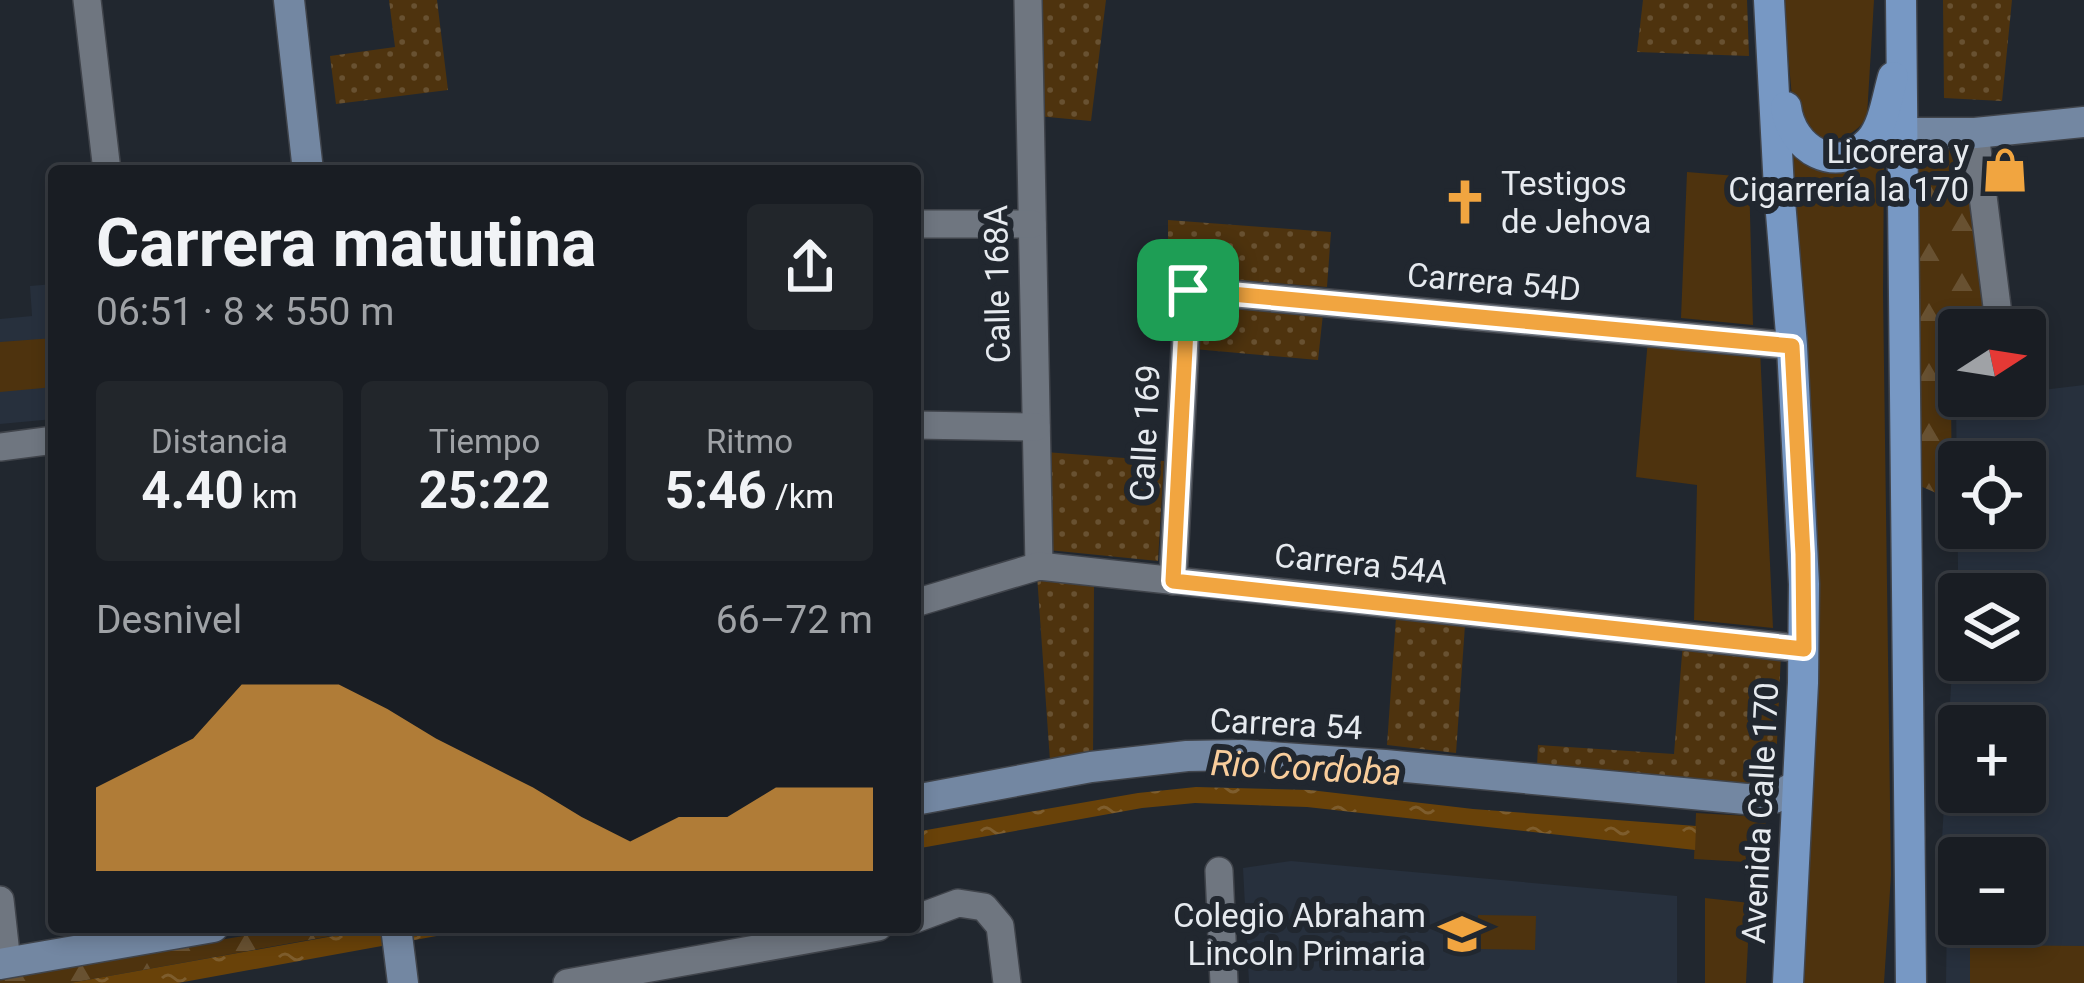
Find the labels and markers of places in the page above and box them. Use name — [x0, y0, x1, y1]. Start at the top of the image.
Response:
place label: Licorera y Cigarrería la 170 — [1728, 132, 1969, 209]
shop icon: Licorera y Cigarrería la 170 — [1980, 145, 2030, 195]
place label: Testigos de Jehova — [1501, 164, 1651, 241]
church icon: Testigos de Jehova — [1440, 177, 1490, 227]
pin — [1137, 239, 1239, 341]
place label: Colegio Abraham Lincoln Primaria — [1173, 896, 1426, 973]
school or university icon: Colegio Abraham Lincoln Primaria — [1437, 909, 1487, 959]

